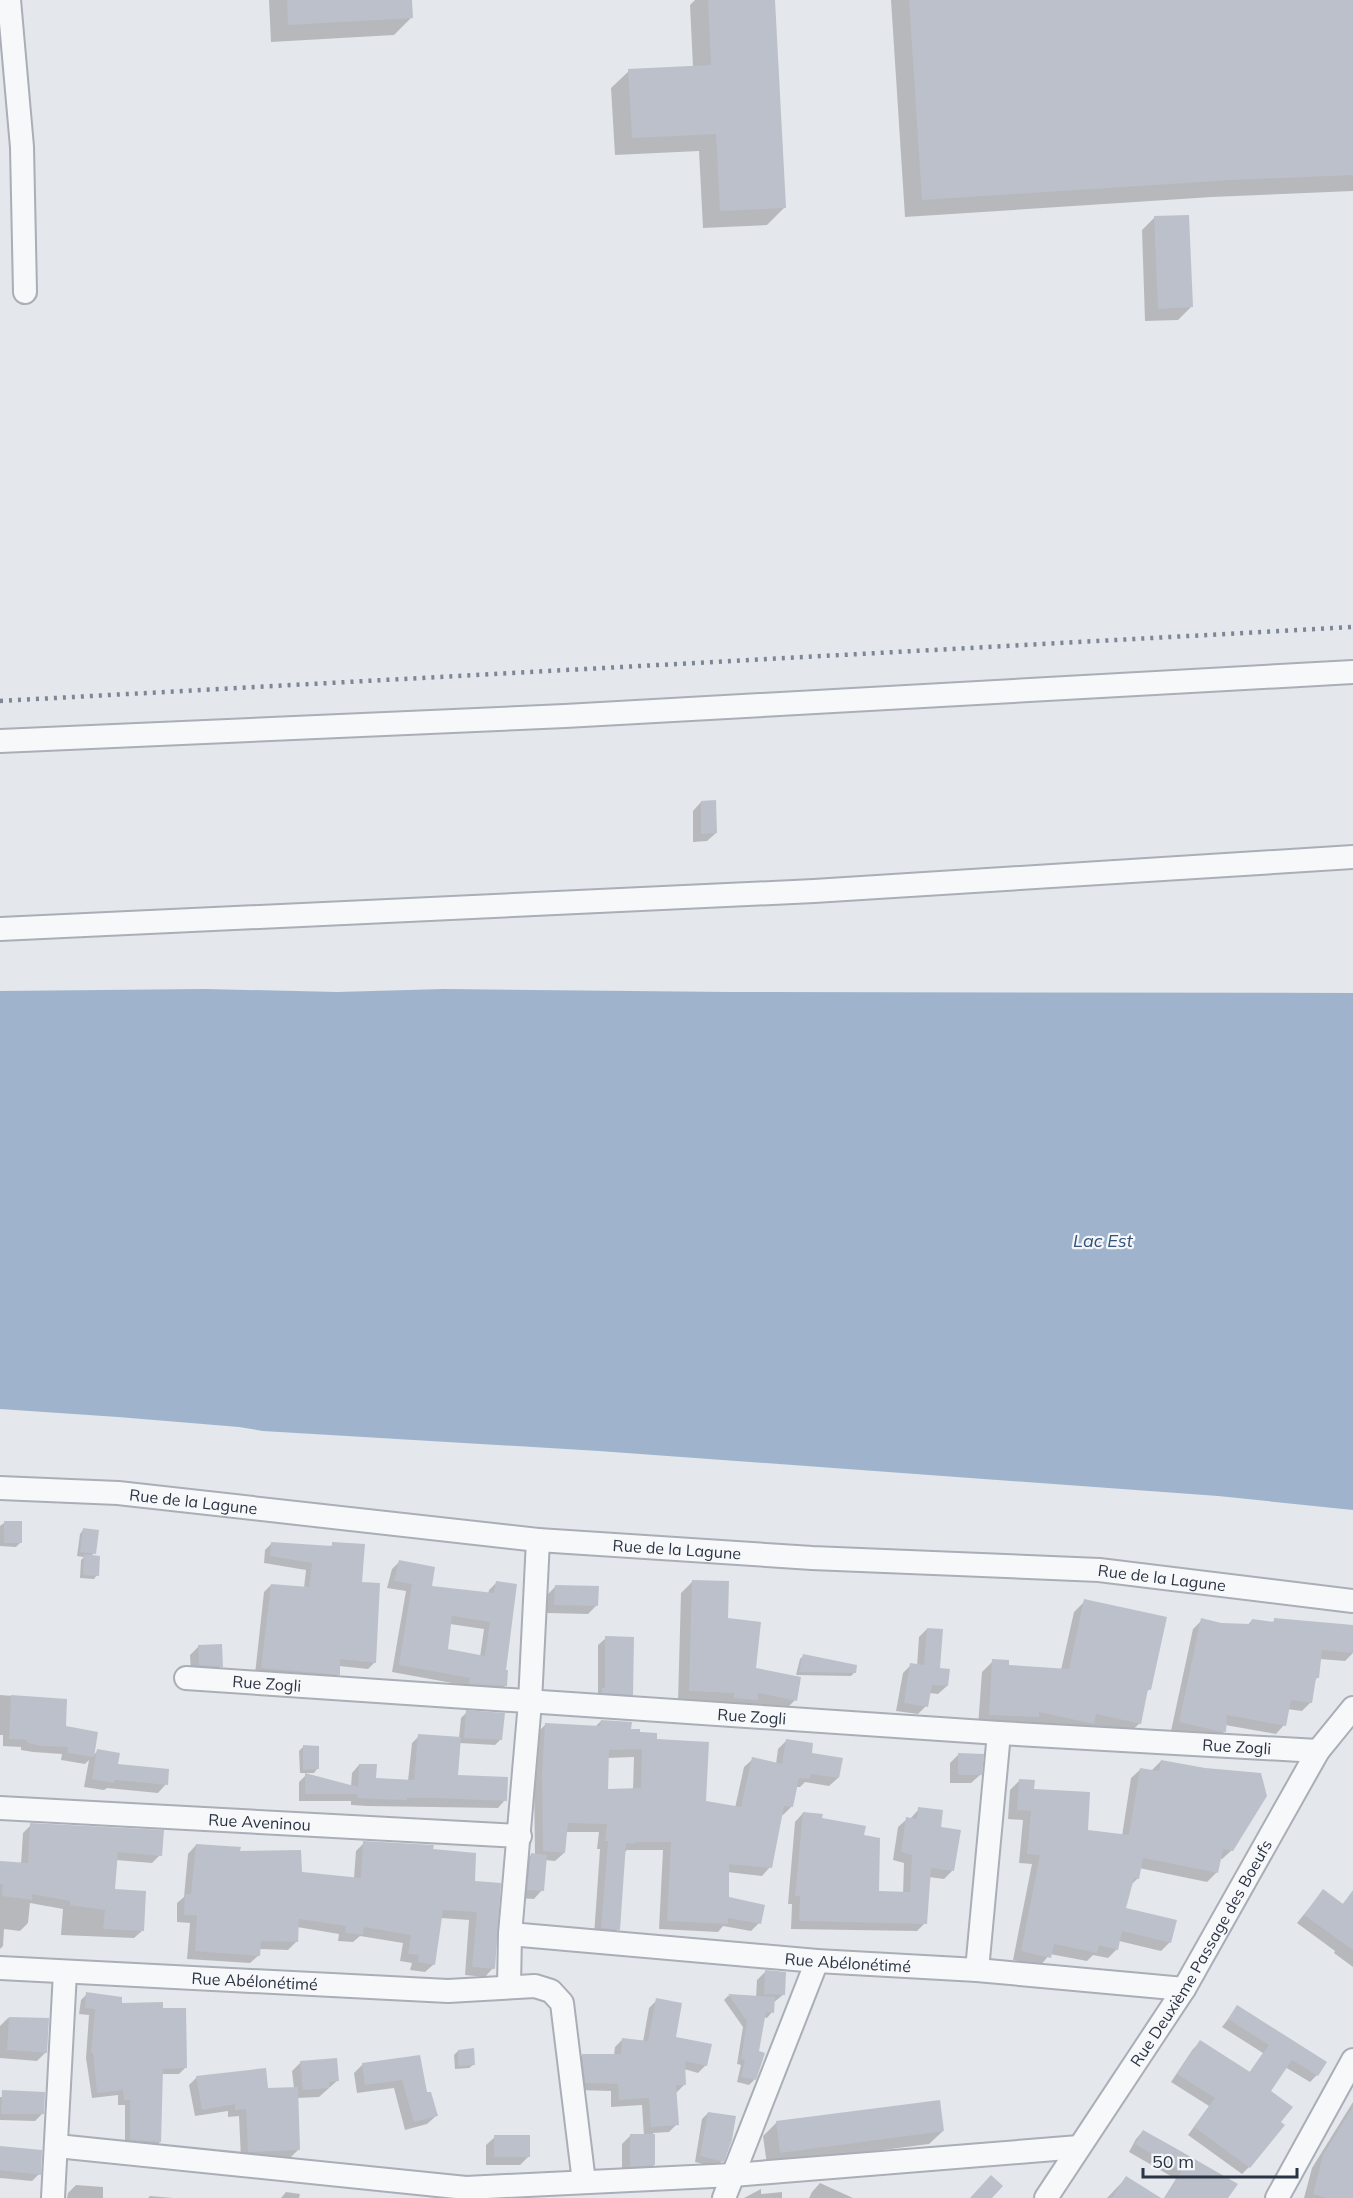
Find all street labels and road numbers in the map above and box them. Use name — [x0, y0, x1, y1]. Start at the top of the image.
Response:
street label: Rue de la Lagune — [128, 1484, 258, 1519]
street label: Rue de la Lagune — [612, 1535, 742, 1563]
street label: Rue de la Lagune — [1097, 1560, 1227, 1595]
street label: Rue Zogli — [232, 1671, 302, 1696]
street label: Rue Zogli — [717, 1704, 787, 1729]
street label: Rue Zogli — [1202, 1734, 1272, 1758]
street label: Rue Aveninou — [208, 1809, 311, 1835]
street label: Rue Deuxième Passage des Boeufs — [1126, 1836, 1276, 2070]
street label: Rue Abélonétimé — [784, 1948, 912, 1976]
street label: Rue Abélonétimé — [191, 1968, 318, 1994]

